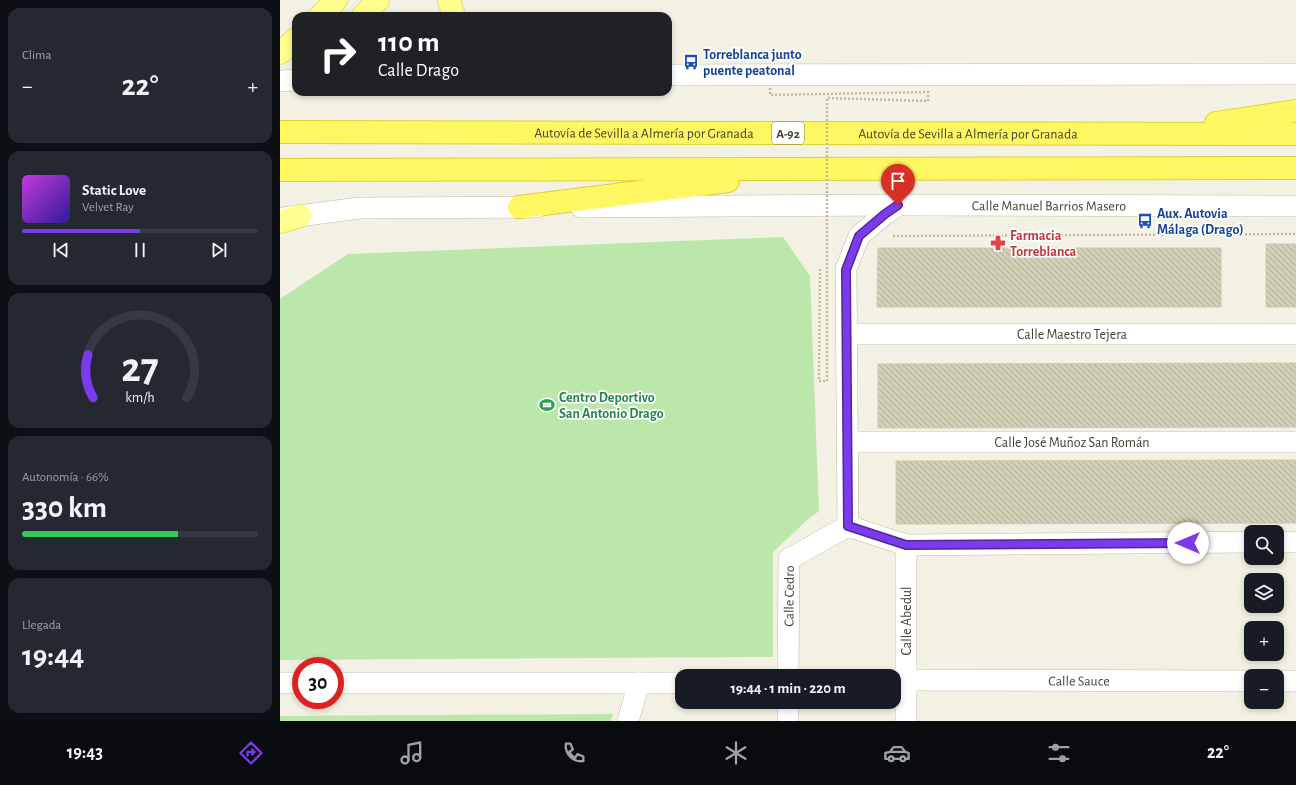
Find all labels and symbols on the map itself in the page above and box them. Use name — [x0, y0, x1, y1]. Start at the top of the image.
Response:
place label: Torreblanca junto puente peatonal — [703, 48, 802, 78]
bus stop icon: Torreblanca junto puente peatonal — [682, 53, 700, 71]
road number: A-92 — [772, 122, 804, 144]
street label: Autovía de Sevilla a Almería por Granada — [534, 127, 754, 141]
street label: Autovía de Sevilla a Almería por Granada — [858, 127, 1078, 142]
pin — [881, 164, 915, 205]
street label: Calle Manuel Barrios Masero — [972, 199, 1126, 214]
place label: Aux. Autovia Málaga (Drago) — [1157, 207, 1244, 237]
bus stop icon: Aux. Autovia Málaga (Drago) — [1136, 212, 1154, 230]
place label: Farmacia Torreblanca — [1010, 229, 1077, 259]
pharmacy icon: Farmacia Torreblanca — [989, 234, 1007, 252]
street label: Calle Maestro Tejera — [1017, 328, 1128, 342]
place label: Centro Deportivo San Antonio Drago — [559, 391, 664, 421]
sports icon: Centro Deportivo San Antonio Drago — [538, 396, 556, 414]
street label: Calle José Muñoz San Román — [994, 436, 1150, 450]
position arrow — [1167, 522, 1209, 564]
street label: Calle Cedro — [782, 565, 797, 627]
street label: Calle Abedul — [900, 586, 914, 656]
speed limit sign: 30 — [292, 657, 344, 709]
street label: Calle Sauce — [1048, 674, 1110, 689]

